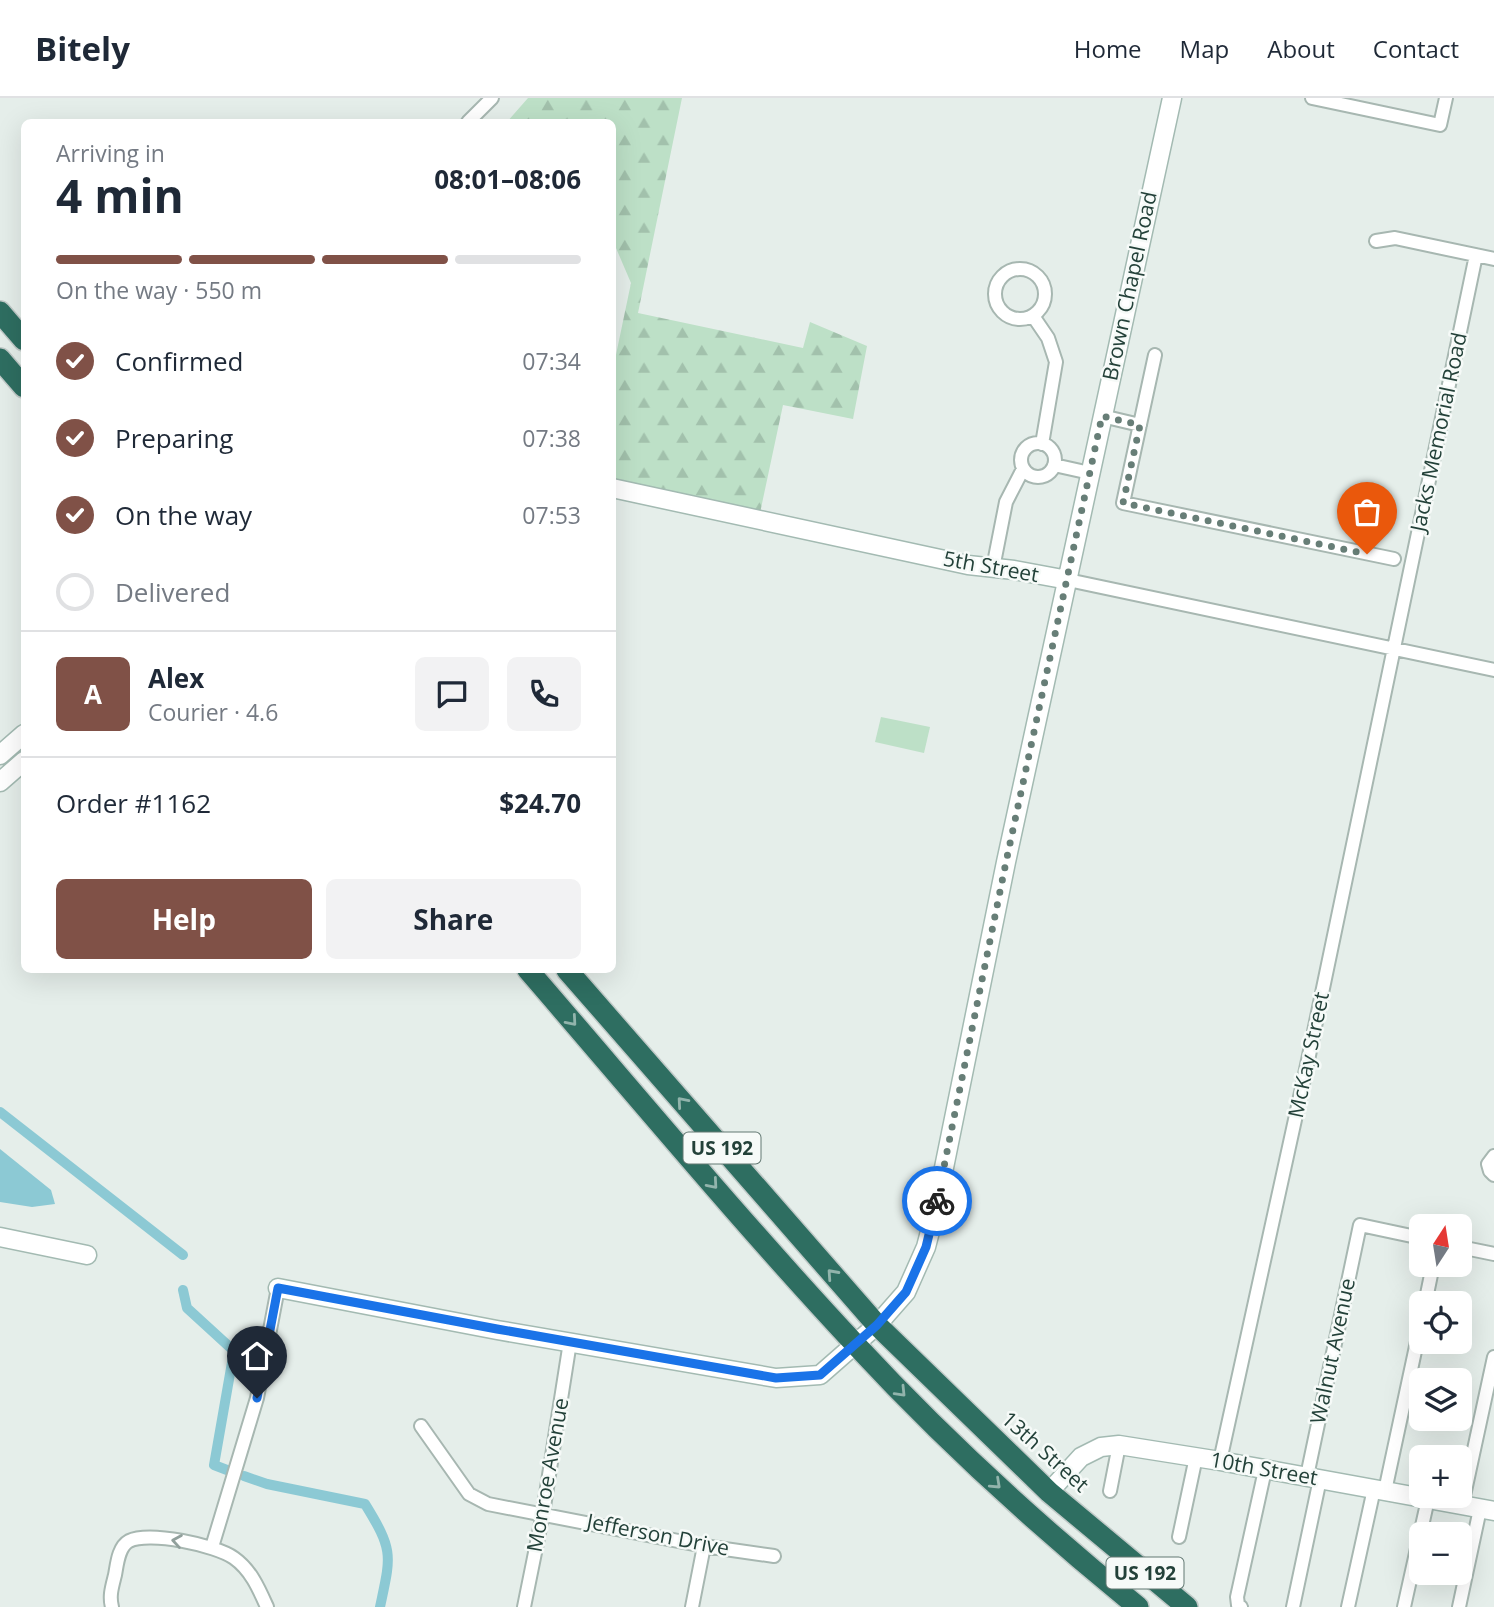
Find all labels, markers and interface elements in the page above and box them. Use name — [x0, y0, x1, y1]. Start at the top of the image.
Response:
text: Bitely — [35, 26, 130, 71]
text: Home — [1074, 32, 1142, 65]
text: Map — [1180, 32, 1229, 65]
text: About — [1267, 32, 1335, 65]
text: Contact — [1373, 32, 1459, 65]
text: Arriving in — [56, 137, 165, 169]
text: 08:01–08:06 — [434, 161, 581, 197]
text: 4 min — [56, 164, 184, 226]
street label: Brown Chapel Road — [1095, 189, 1163, 383]
text: On the way · 550 m — [56, 274, 262, 306]
street label: Jacks Memorial Road — [1403, 330, 1473, 536]
icon: check — [56, 342, 94, 380]
text: Confirmed — [115, 343, 243, 379]
text: 07:34 — [522, 345, 581, 377]
icon: check — [56, 419, 94, 457]
text: Preparing — [115, 420, 233, 456]
text: 07:38 — [522, 422, 581, 454]
pin — [1337, 482, 1397, 554]
icon: bag — [1348, 493, 1386, 531]
icon: check — [56, 496, 94, 534]
text: On the way — [115, 497, 252, 533]
text: 07:53 — [522, 499, 581, 531]
street label: 5th Street — [941, 544, 1041, 588]
text: Delivered — [115, 574, 230, 610]
button: chat — [415, 657, 489, 731]
button: phone — [507, 657, 581, 731]
text: Alex — [148, 660, 204, 696]
text: A — [84, 676, 102, 712]
text: Courier · 4.6 — [148, 696, 278, 728]
text: Order #1162 — [56, 785, 211, 821]
text: $24.70 — [499, 785, 581, 821]
button: Help — [56, 879, 312, 959]
button: Share — [326, 879, 581, 959]
street label: McKay Street — [1281, 989, 1335, 1120]
one-way arrow — [564, 1013, 576, 1026]
one-way arrow — [678, 1098, 690, 1111]
road number: US 192 — [684, 1132, 760, 1164]
courier — [902, 1166, 972, 1236]
one-way arrow — [705, 1176, 717, 1189]
icon: bike — [918, 1182, 956, 1220]
north arrow — [1409, 1214, 1472, 1278]
map controls — [1409, 1214, 1472, 1585]
one-way arrow — [828, 1269, 840, 1282]
street label: Walnut Avenue — [1303, 1275, 1361, 1426]
button: locate — [1409, 1291, 1472, 1354]
pin — [227, 1326, 287, 1398]
icon: home — [238, 1337, 276, 1375]
button: layers — [1409, 1368, 1472, 1431]
one-way arrow — [893, 1383, 906, 1396]
street label: Monroe Avenue — [520, 1396, 574, 1554]
street label: 13th Street — [996, 1405, 1095, 1498]
street label: 10th Street — [1208, 1445, 1320, 1491]
button: + — [1409, 1445, 1472, 1508]
one-way arrow — [988, 1476, 1001, 1488]
street label: Jefferson Drive — [583, 1506, 732, 1562]
button: − — [1409, 1522, 1472, 1585]
one-way arrow — [171, 1534, 183, 1549]
road number: US 192 — [1106, 1558, 1184, 1588]

